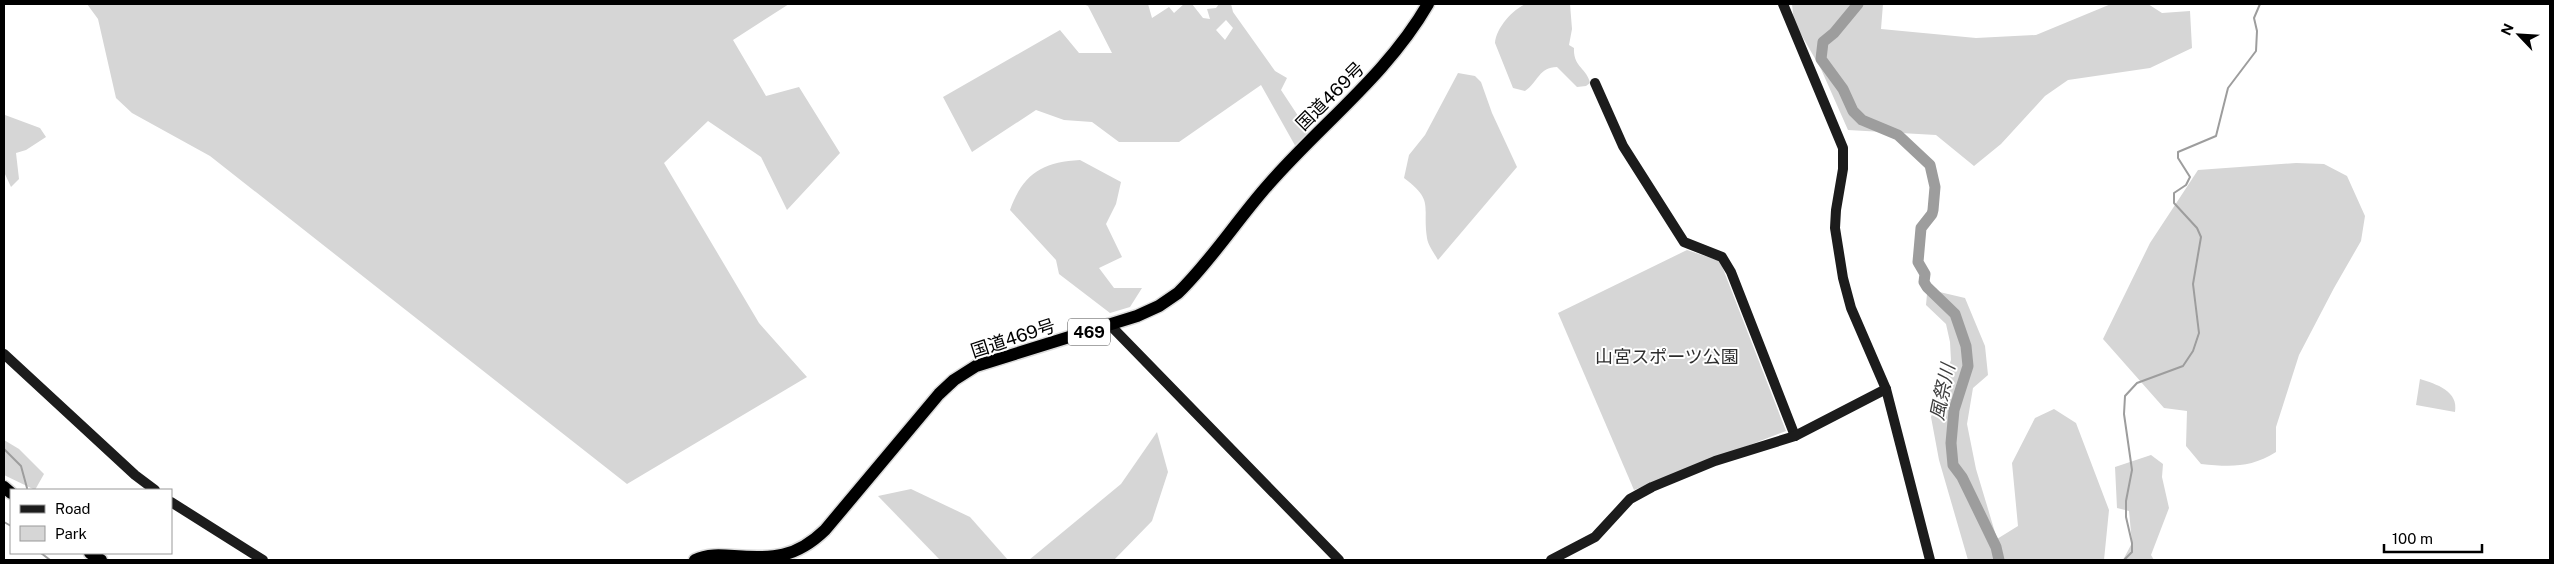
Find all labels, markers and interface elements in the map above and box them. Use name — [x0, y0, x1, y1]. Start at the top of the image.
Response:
north arrow — [2494, 10, 2544, 60]
text: N — [2498, 21, 2517, 38]
street label: 国道469号 — [1292, 58, 1368, 134]
street label: 国道469号 — [968, 314, 1058, 362]
road number: 469 — [1068, 318, 1110, 346]
park label: 山宮スポーツ公園 — [1595, 346, 1739, 367]
water label: 風祭川 — [1925, 360, 1959, 422]
legend — [10, 489, 172, 554]
text: Road — [55, 500, 91, 517]
scale bar — [2384, 522, 2482, 554]
text: Park — [55, 525, 87, 542]
text: 100 m — [2392, 530, 2433, 547]

